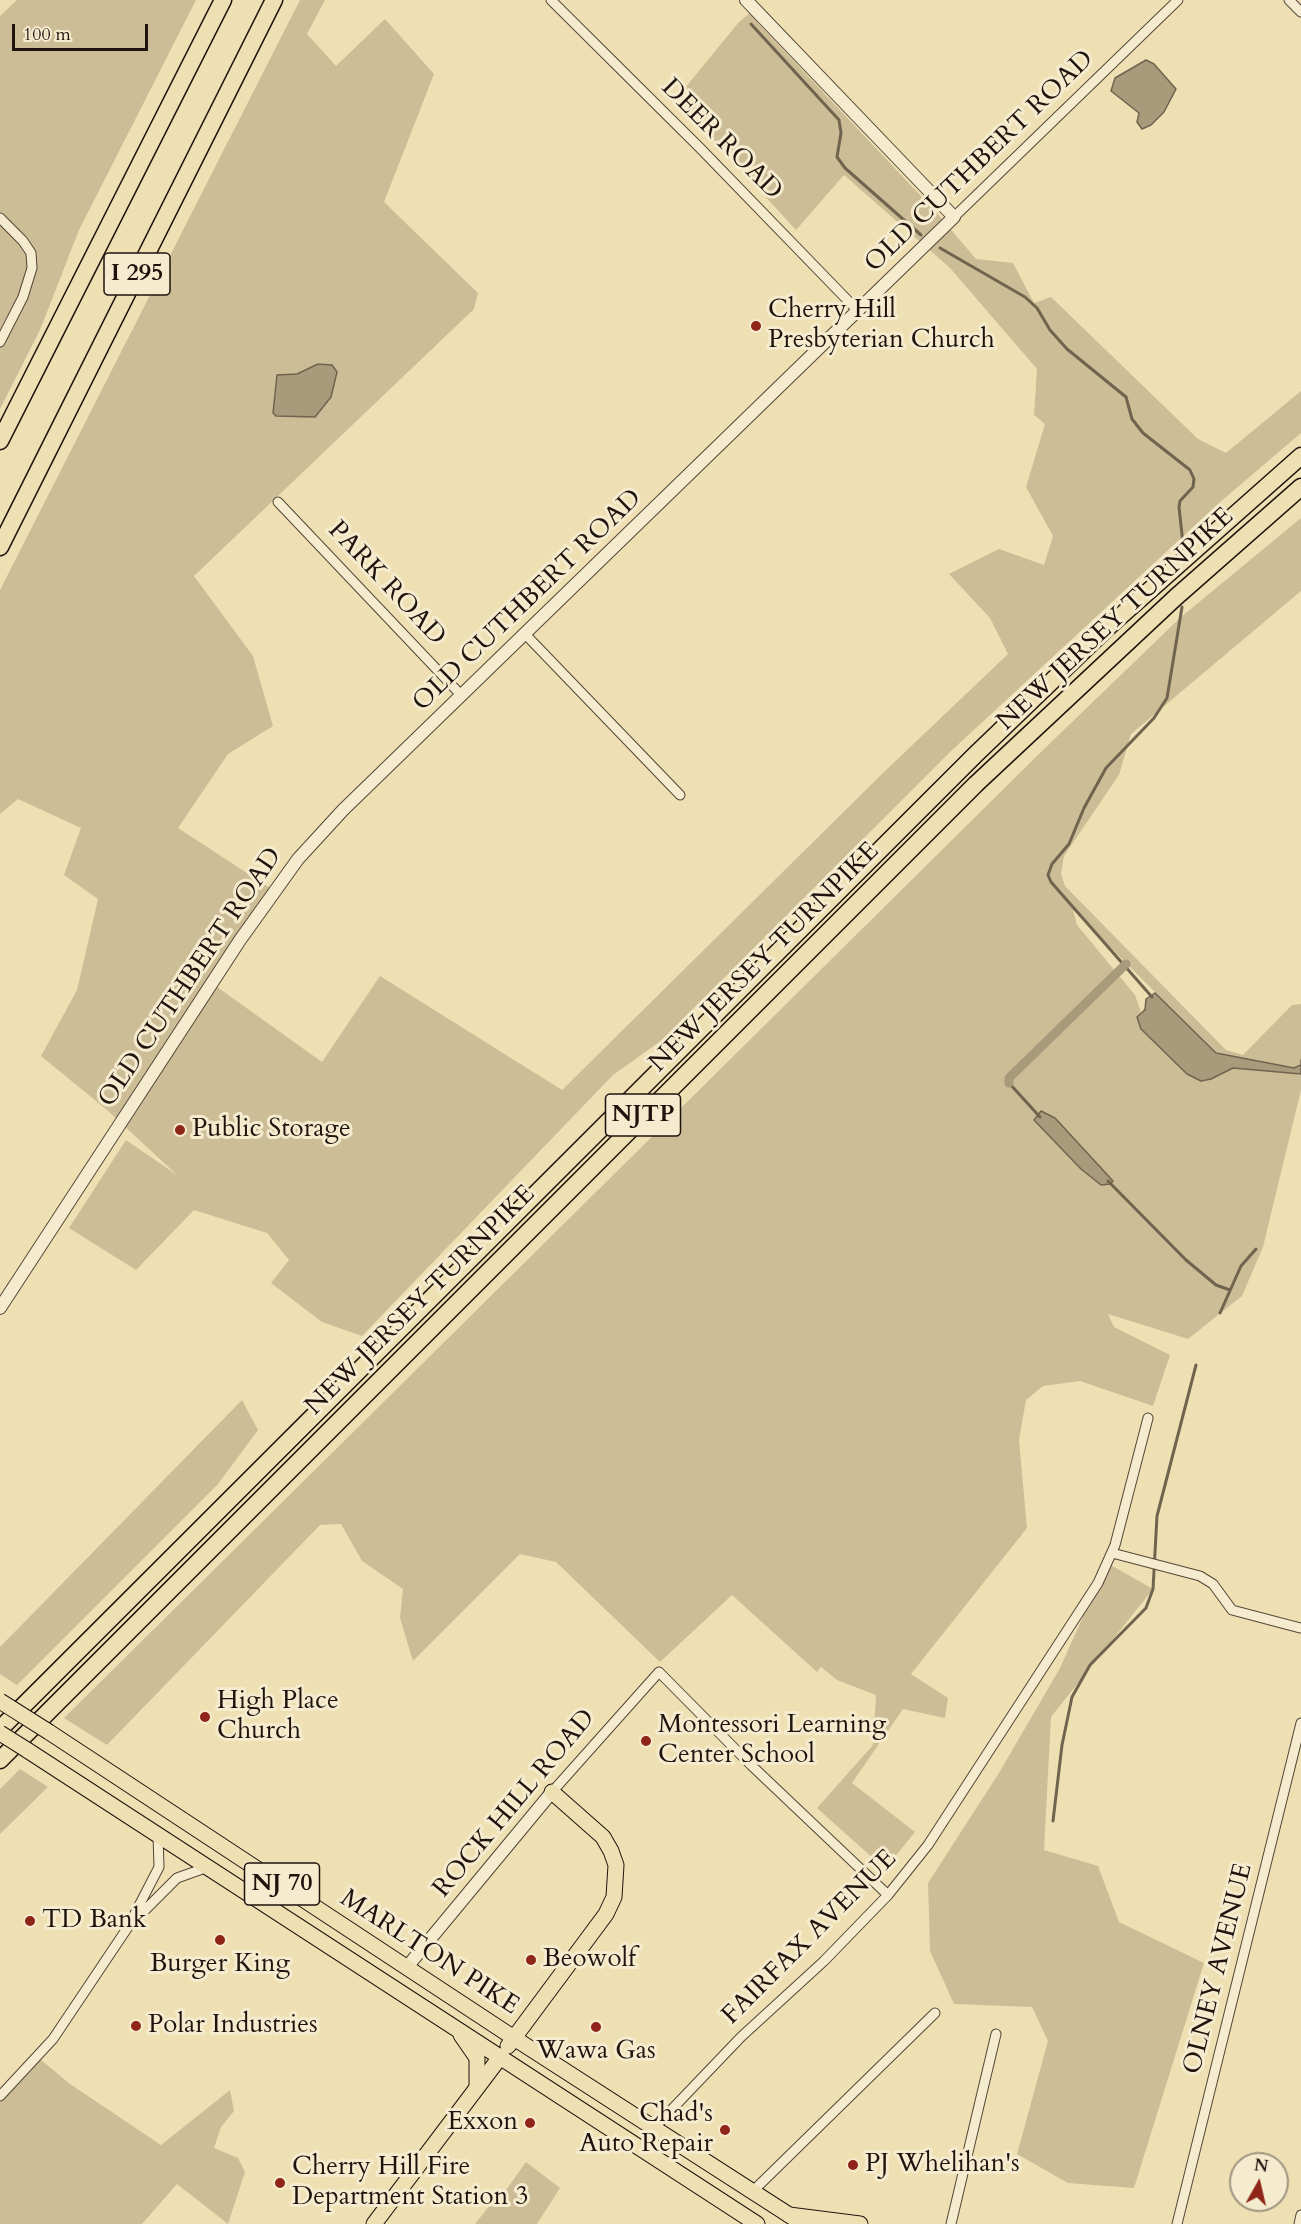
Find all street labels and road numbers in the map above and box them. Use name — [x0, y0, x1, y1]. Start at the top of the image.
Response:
street label: OLD CUTHBERT ROAD — [859, 44, 1101, 280]
street label: DEER ROAD — [654, 73, 788, 207]
road number: I 295 — [104, 253, 170, 295]
street label: OLD CUTHBERT ROAD — [407, 483, 649, 719]
street label: NEW JERSEY TURNPIKE — [991, 502, 1241, 738]
street label: PARK ROAD — [321, 515, 451, 653]
street label: NEW JERSEY TURNPIKE — [644, 837, 886, 1079]
street label: OLD CUTHBERT ROAD — [92, 842, 290, 1114]
road number: NJTP — [606, 1094, 680, 1136]
street label: NEW JERSEY TURNPIKE — [300, 1180, 542, 1422]
street label: ROCK HILL ROAD — [427, 1704, 603, 1904]
street label: FAIRFAX AVENUE — [716, 1844, 904, 2032]
street label: OLNEY AVENUE — [1178, 1860, 1260, 2078]
road number: NJ 70 — [244, 1863, 320, 1905]
street label: MARLTON PIKE — [334, 1884, 524, 2022]

